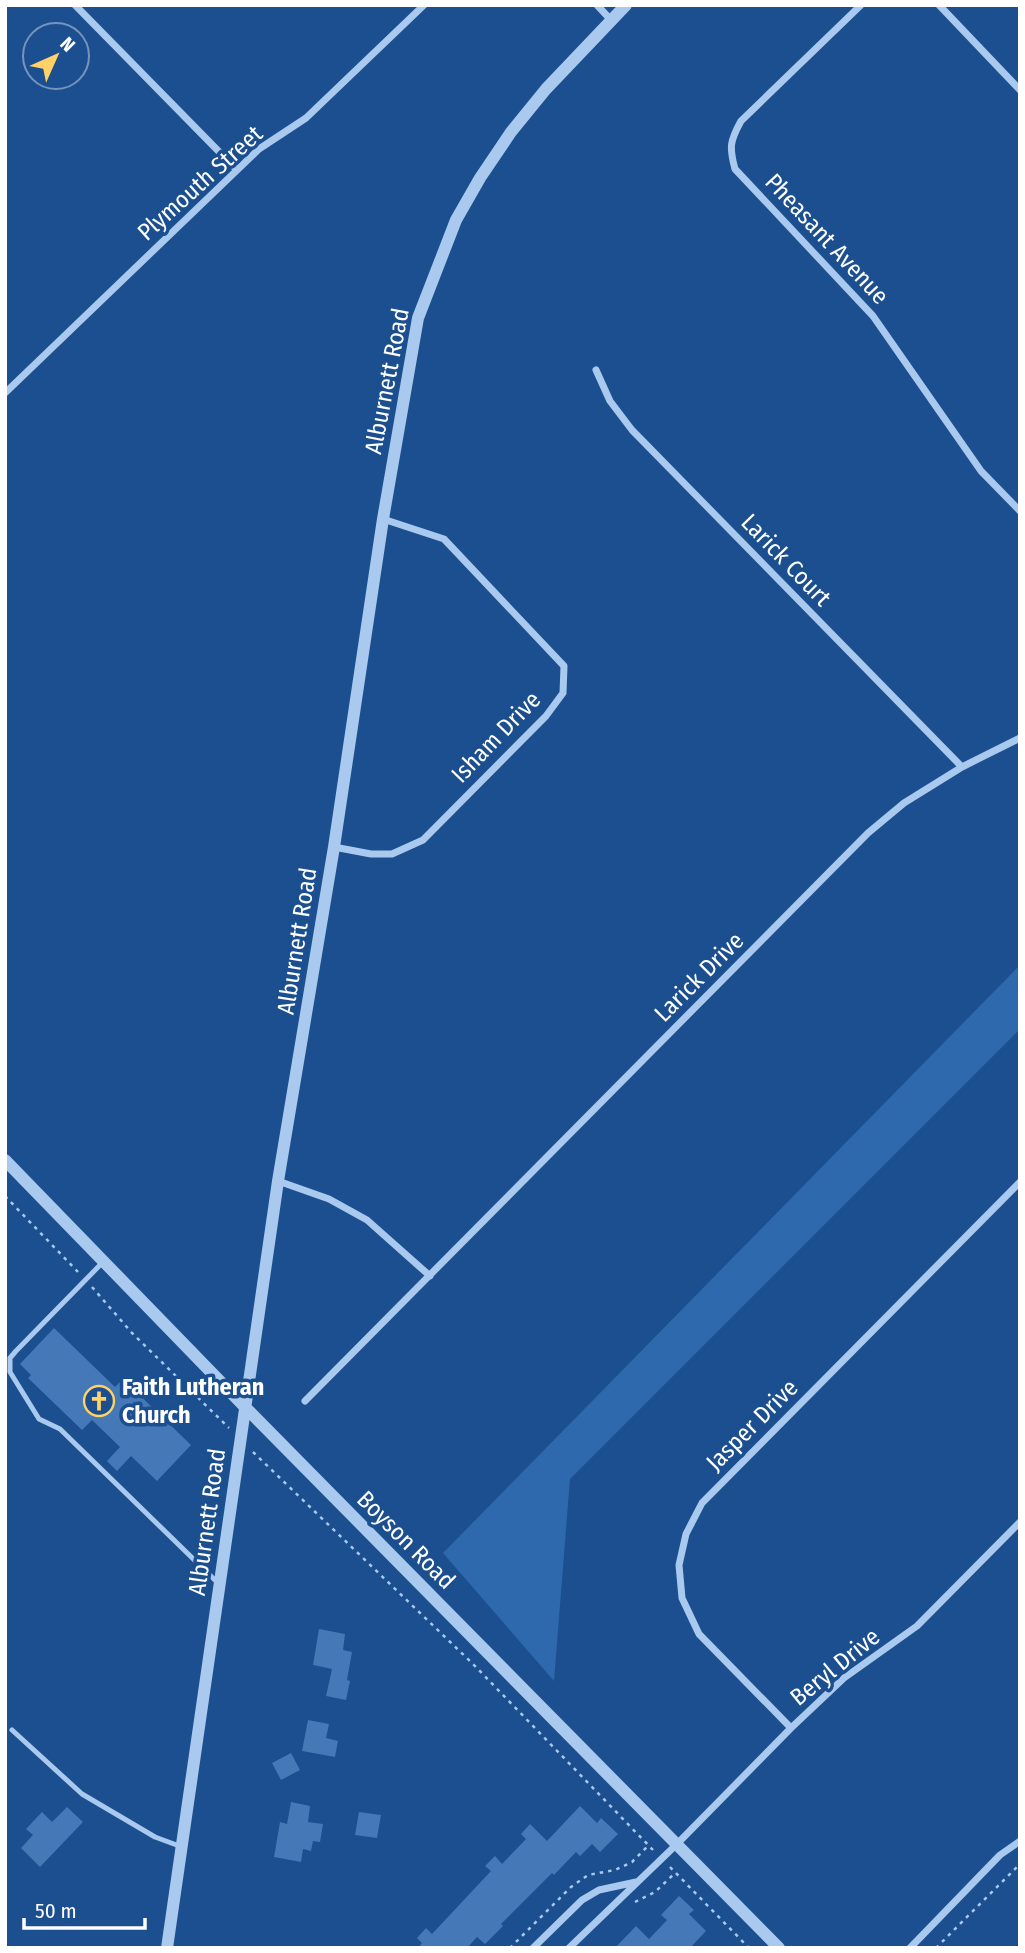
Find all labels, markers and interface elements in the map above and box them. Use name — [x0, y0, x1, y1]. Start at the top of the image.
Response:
north arrow — [21, 21, 91, 91]
text: N — [56, 32, 80, 56]
street label: Plymouth Street — [132, 120, 268, 246]
street label: Pheasant Avenue — [759, 168, 895, 310]
street label: Alburnett Road — [359, 306, 415, 456]
street label: Larick Court — [735, 508, 837, 612]
street label: Isham Drive — [446, 686, 546, 788]
street label: Alburnett Road — [272, 866, 322, 1016]
street label: Larick Drive — [649, 927, 749, 1027]
place label: Faith Lutheran Church — [122, 1373, 264, 1429]
street label: Jasper Drive — [700, 1373, 804, 1477]
church icon: Faith Lutheran Church — [82, 1384, 116, 1418]
street label: Alburnett Road — [183, 1447, 231, 1597]
street label: Boyson Road — [351, 1485, 461, 1595]
street label: Beryl Drive — [785, 1622, 885, 1712]
scale bar — [24, 1886, 145, 1930]
text: 50 m — [35, 1898, 77, 1924]

